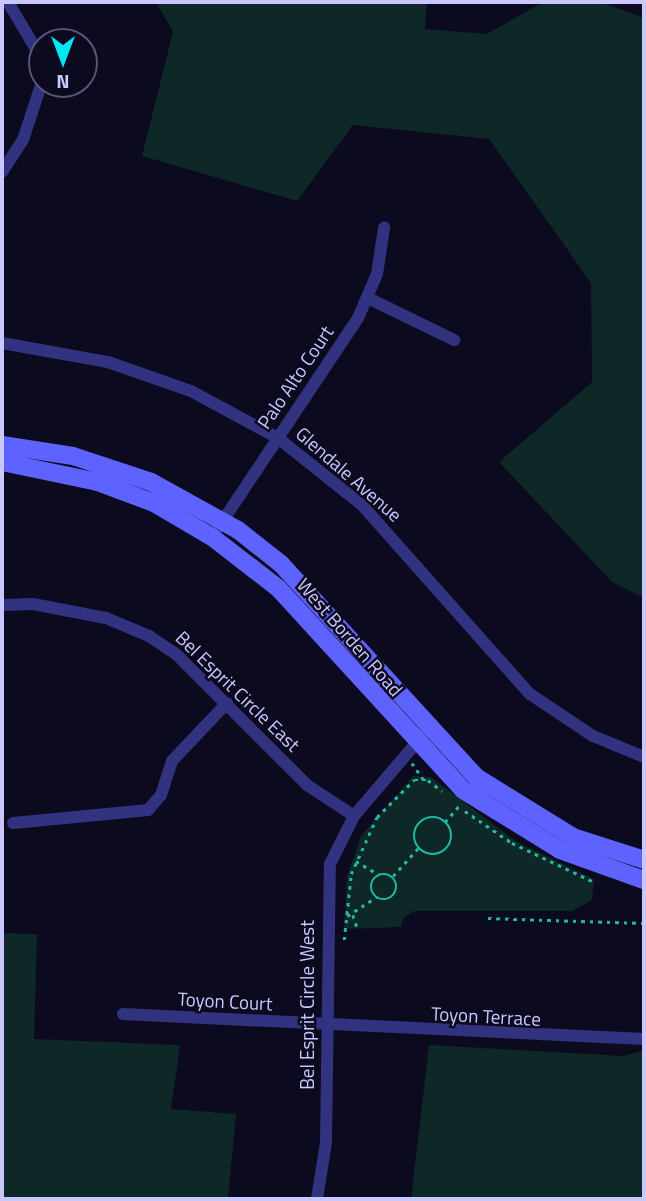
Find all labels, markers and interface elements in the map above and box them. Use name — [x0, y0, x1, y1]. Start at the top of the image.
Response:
north arrow — [28, 28, 98, 98]
text: N — [56, 68, 70, 97]
street label: Palo Alto Court — [252, 321, 338, 433]
street label: Glendale Avenue — [291, 422, 407, 526]
street label: West Borden Road — [293, 573, 407, 701]
street label: Bel Esprit Circle East — [171, 626, 305, 756]
street label: Bel Esprit Circle West — [296, 920, 318, 1090]
street label: Toyon Court — [177, 987, 273, 1015]
street label: Toyon Terrace — [431, 1002, 541, 1030]

